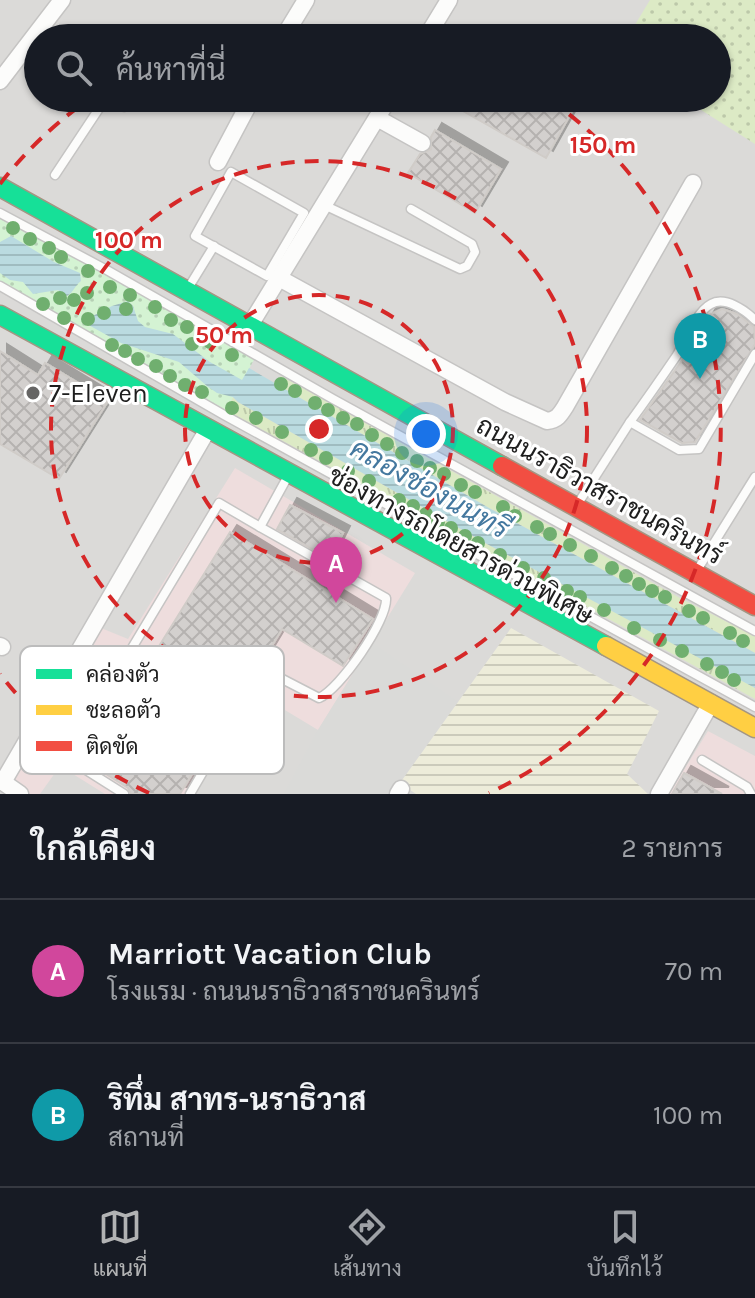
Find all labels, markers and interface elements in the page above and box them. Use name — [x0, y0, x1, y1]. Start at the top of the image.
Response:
search box — [24, 24, 731, 112]
icon: search — [52, 46, 96, 90]
text: ค้นหาที่นี่ — [116, 52, 226, 88]
text: 150 m — [570, 131, 636, 159]
text: 100 m — [95, 226, 163, 254]
pin: B — [674, 313, 726, 379]
text: 50 m — [195, 321, 253, 349]
place label: 7-Eleven — [49, 378, 148, 409]
marker: 7-Eleven — [24, 384, 42, 402]
street label: ถนนนราธิวาสราชนครินทร์ — [471, 408, 729, 571]
your location — [406, 414, 446, 454]
centre of rings — [305, 415, 333, 443]
water label: คลองช่องนนทรี — [345, 430, 517, 547]
street label: ช่องทางรถโดยสารด่วนพิเศษ — [323, 459, 599, 631]
pin: A — [310, 537, 362, 603]
legend — [20, 646, 284, 774]
text: คล่องตัว — [86, 661, 160, 688]
text: ชะลอตัว — [86, 697, 161, 724]
text: ติดขัด — [86, 733, 138, 760]
text: ใกล้เคียง — [32, 829, 156, 869]
text: 2 รายการ — [622, 833, 723, 864]
text: Marriott Vacation Club — [108, 936, 432, 972]
text: A — [50, 956, 66, 987]
text: 70 m — [665, 956, 723, 987]
text: โรงแรม · ถนนนราธิวาสราชนครินทร์ — [108, 976, 480, 1007]
text: ริทึ่ม สาทร-นราธิวาส — [108, 1082, 366, 1118]
text: B — [50, 1100, 66, 1131]
text: 100 m — [653, 1100, 723, 1131]
text: สถานที่ — [108, 1122, 184, 1153]
tab: แผนที่ — [93, 1205, 148, 1282]
tab: เส้นทาง — [333, 1205, 402, 1282]
tab: บันทึกไว้ — [587, 1205, 662, 1282]

